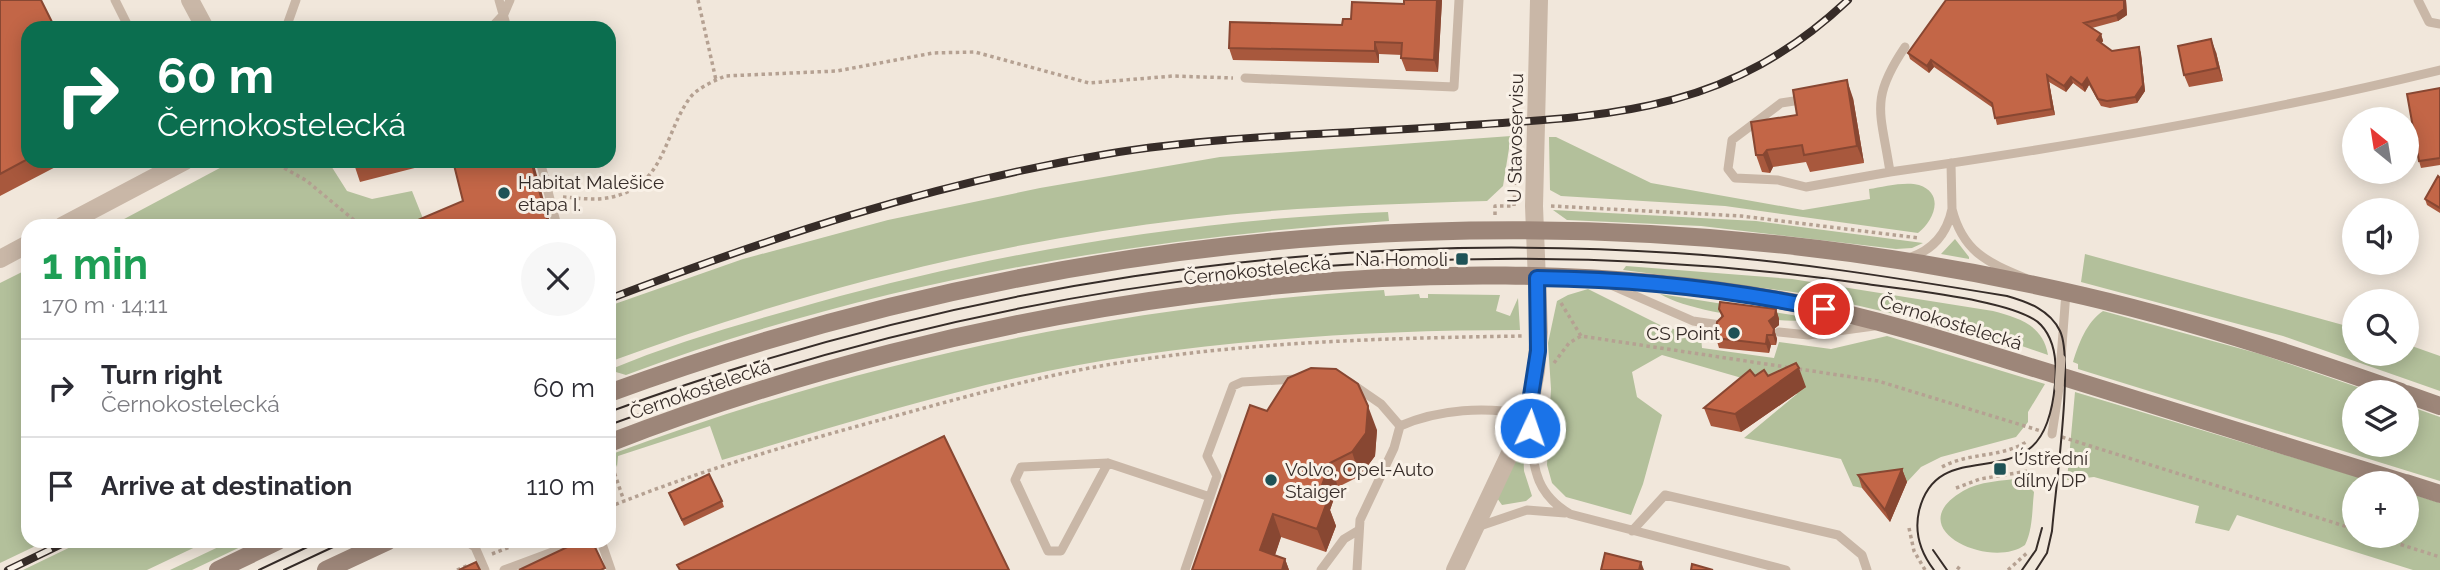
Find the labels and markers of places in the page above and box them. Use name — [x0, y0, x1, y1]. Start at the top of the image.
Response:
place label: Habitat Malešice etapa I. — [518, 171, 664, 215]
marker: Habitat Malešice etapa I. — [496, 185, 512, 201]
place label: Na Homoli — [1355, 248, 1448, 270]
marker: Na Homoli — [1454, 251, 1470, 267]
pin — [1794, 279, 1854, 339]
place label: CS Point — [1646, 322, 1721, 344]
marker: CS Point — [1726, 325, 1742, 341]
place label: Ústřední dílny DP — [2014, 447, 2089, 491]
place label: Volvo, Opel-Auto Staiger — [1285, 458, 1434, 502]
marker: Ústřední dílny DP — [1992, 461, 2008, 477]
marker: Volvo, Opel-Auto Staiger — [1263, 472, 1279, 488]

